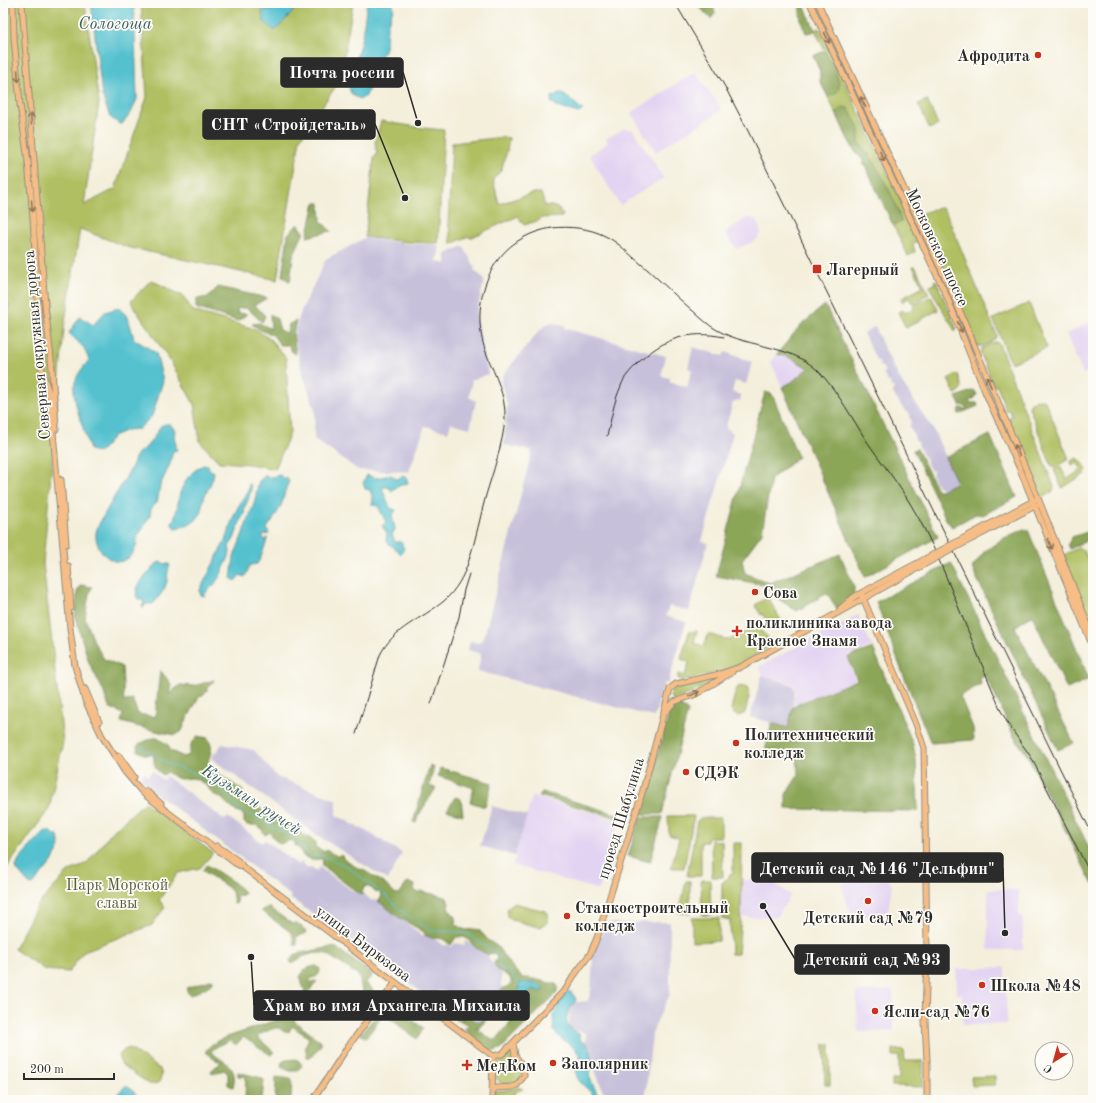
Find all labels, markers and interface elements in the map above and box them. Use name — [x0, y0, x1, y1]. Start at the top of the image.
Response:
water label: Сологоща — [78, 16, 152, 33]
one-way arrow — [824, 32, 831, 44]
place label: Афродита — [957, 49, 1030, 65]
marker: Афродита — [1033, 50, 1043, 60]
callout: Почта россии — [281, 58, 403, 87]
text: Почта россии — [289, 65, 395, 82]
one-way arrow — [14, 70, 21, 83]
one-way arrow — [859, 96, 866, 108]
callout: СНТ «Стройдеталь» — [203, 110, 375, 139]
one-way arrow — [27, 113, 34, 126]
text: СНТ «Стройдеталь» — [211, 117, 367, 134]
one-way arrow — [879, 150, 886, 162]
street label: Московское шоссе — [902, 186, 971, 309]
one-way arrow — [28, 199, 36, 212]
street label: Северная окружная дорога — [22, 249, 54, 440]
marker: Лагерный — [811, 263, 823, 275]
place label: Лагерный — [826, 263, 899, 279]
one-way arrow — [956, 320, 964, 332]
one-way arrow — [985, 376, 993, 388]
one-way arrow — [1013, 444, 1021, 456]
one-way arrow — [1047, 538, 1055, 550]
place label: Сова — [763, 586, 798, 602]
marker: Сова — [750, 587, 760, 597]
place label: поликлиника завода Красное Знамя — [746, 616, 892, 650]
marker: поликлиника завода Красное Знамя — [731, 625, 743, 637]
one-way arrow — [688, 690, 700, 697]
place label: Политехнический колледж — [744, 728, 874, 762]
marker: Политехнический колледж — [731, 738, 741, 748]
street label: проезд Шабулина — [596, 756, 648, 881]
water label: Кузьмин ручей — [198, 761, 304, 839]
place label: СДЭК — [694, 766, 739, 782]
marker: СДЭК — [681, 767, 691, 777]
callout: Детский сад №146 "Дельфин" — [752, 853, 1003, 882]
text: Детский сад №146 "Дельфин" — [759, 861, 995, 878]
park label: Парк Морской славы — [66, 878, 168, 912]
marker: Детский сад №79 — [863, 896, 873, 906]
place label: Станкостроительный колледж — [575, 901, 729, 935]
street label: улица Бирюзова — [312, 904, 413, 986]
marker: Станкостроительный колледж — [562, 911, 572, 921]
place label: Детский сад №79 — [803, 911, 933, 927]
callout: Детский сад №93 — [795, 945, 949, 974]
text: Детский сад №93 — [803, 952, 941, 969]
place label: Школа №48 — [990, 979, 1081, 995]
marker: Школа №48 — [977, 980, 987, 990]
callout: Храм во имя Архангела Михаила — [254, 991, 529, 1020]
text: Храм во имя Архангела Михаила — [263, 998, 522, 1015]
place label: Ясли-сад №76 — [883, 1005, 990, 1021]
marker: Ясли-сад №76 — [870, 1006, 880, 1016]
north arrow — [1034, 1041, 1074, 1081]
scale bar — [24, 1055, 114, 1081]
place label: Заполярник — [561, 1057, 649, 1073]
marker: Заполярник — [548, 1058, 558, 1068]
marker: МедКом — [461, 1059, 473, 1071]
place label: МедКом — [476, 1059, 536, 1075]
text: С — [1043, 1061, 1055, 1074]
text: 200 m — [30, 1064, 64, 1076]

